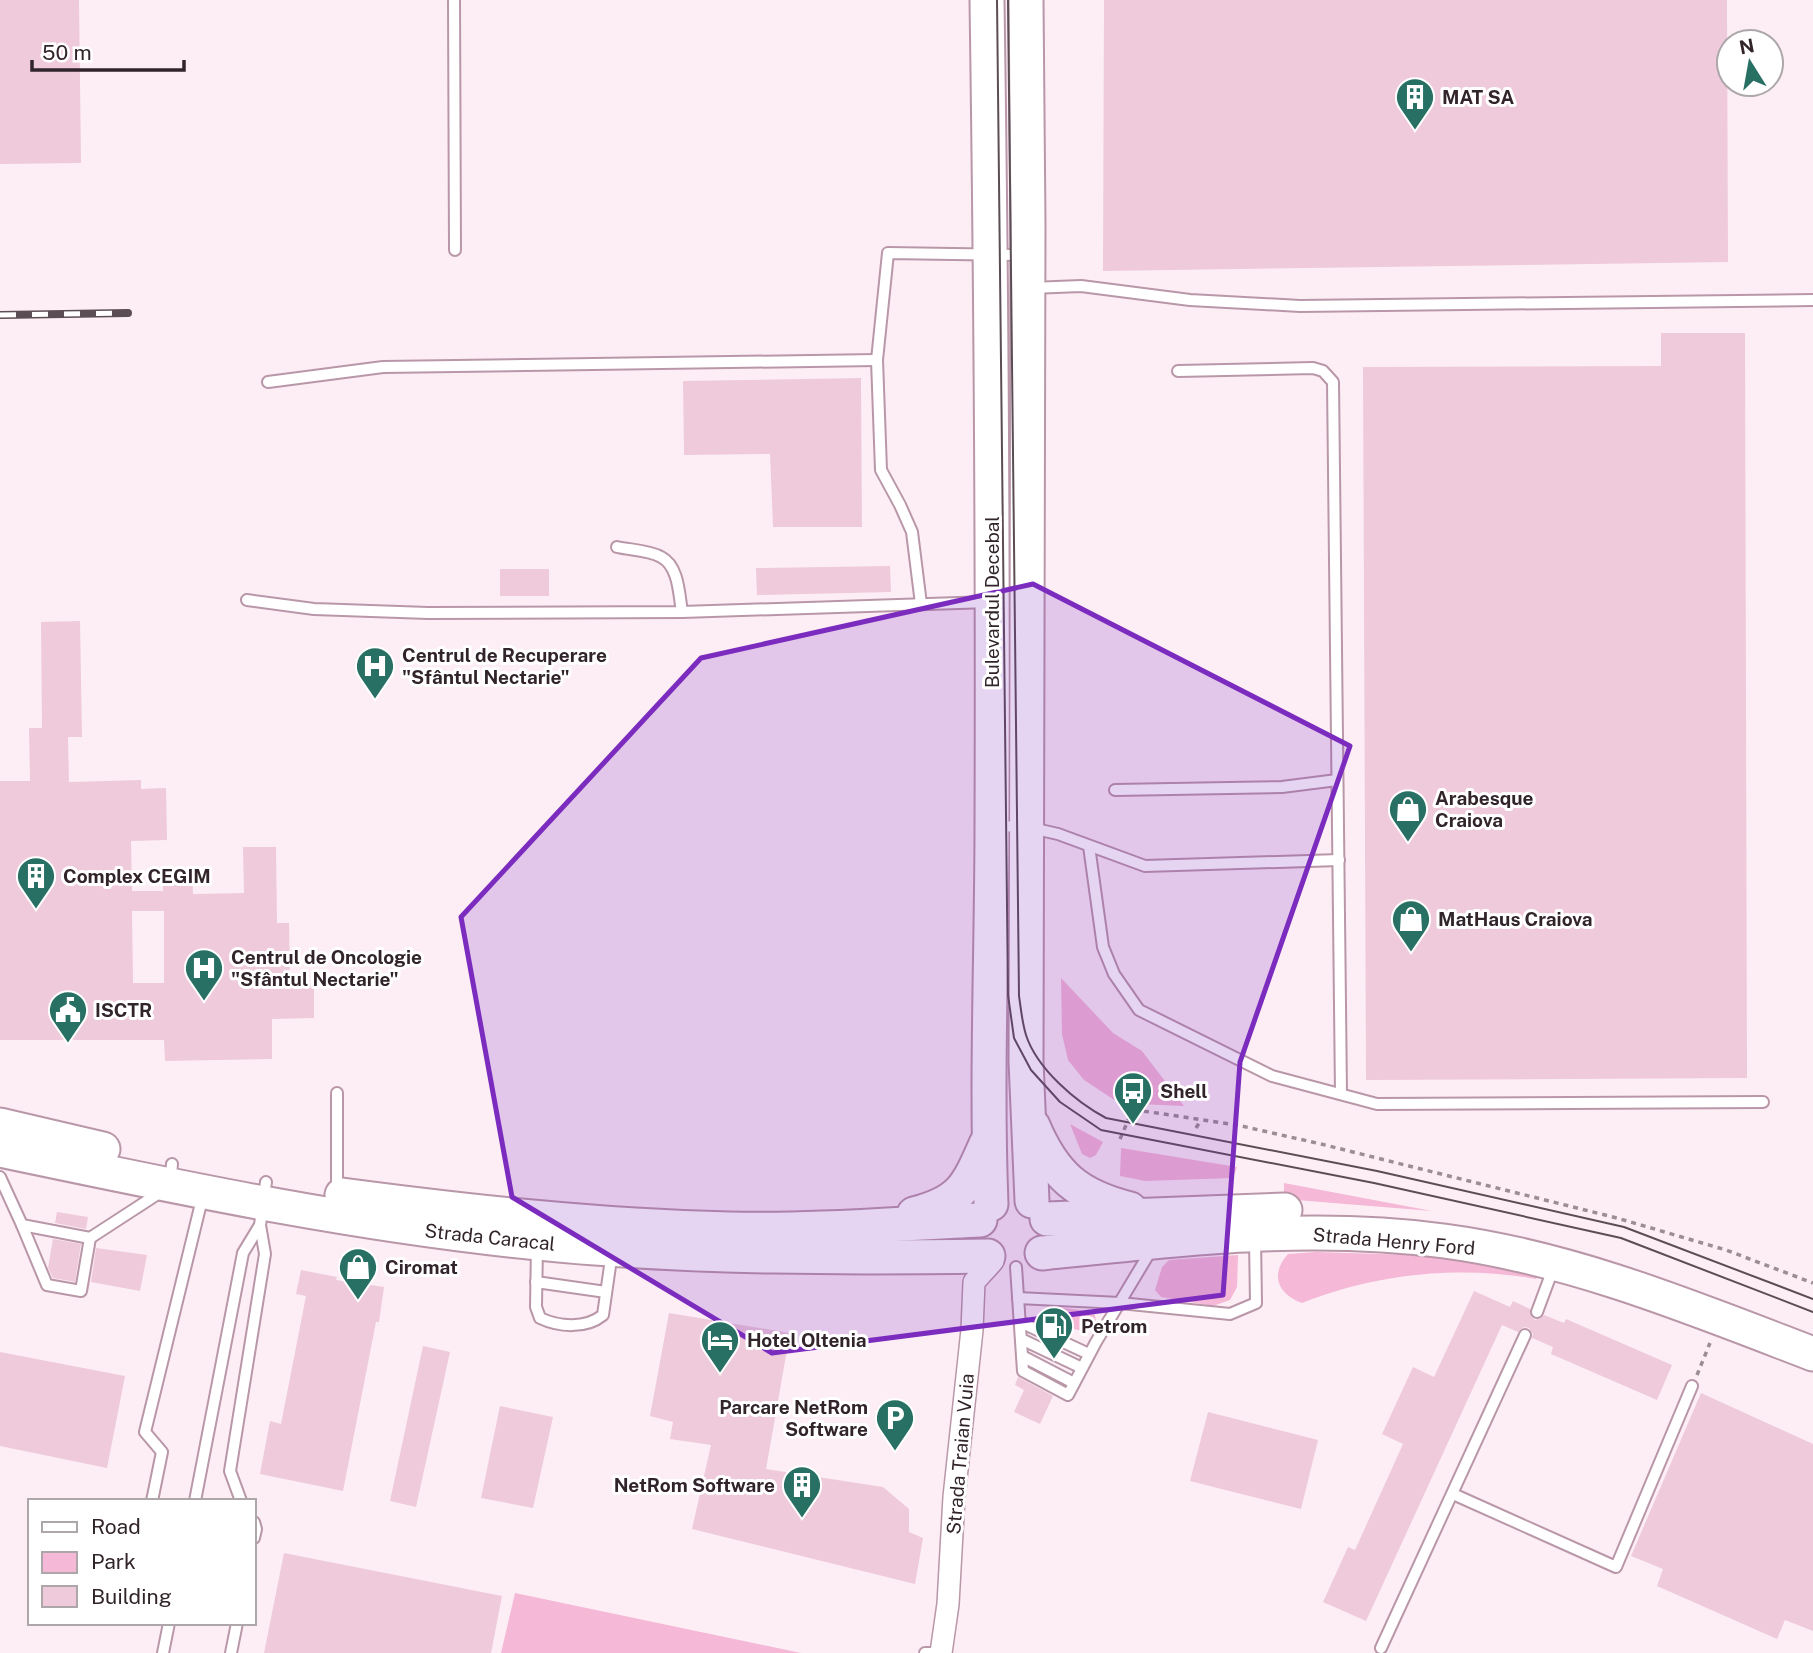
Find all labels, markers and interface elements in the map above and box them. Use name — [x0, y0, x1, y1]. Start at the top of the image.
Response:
scale bar — [32, 28, 184, 72]
north arrow — [1715, 28, 1785, 98]
text: N — [1737, 34, 1756, 59]
text: 50 m — [42, 40, 92, 65]
building icon: MAT SA — [1394, 76, 1436, 131]
place label: MAT SA — [1442, 86, 1514, 108]
street label: Bulevardul Decebal — [981, 516, 1003, 688]
place label: Centrul de Recuperare "Sfântul Nectarie" — [402, 644, 607, 688]
hospital icon: Centrul de Recuperare "Sfântul Nectarie" — [354, 645, 396, 700]
place label: Arabesque Craiova — [1435, 787, 1534, 831]
shop icon: Arabesque Craiova — [1387, 788, 1429, 843]
building icon: Complex CEGIM — [15, 855, 57, 910]
place label: Complex CEGIM — [63, 865, 211, 887]
shop icon: MatHaus Craiova — [1390, 898, 1432, 953]
place label: MatHaus Craiova — [1438, 908, 1593, 930]
place label: Centrul de Oncologie "Sfântul Nectarie" — [231, 946, 422, 990]
hospital icon: Centrul de Oncologie "Sfântul Nectarie" — [183, 947, 225, 1002]
public building icon: ISCTR — [47, 989, 89, 1044]
place label: ISCTR — [95, 999, 152, 1021]
bus stop icon: Shell — [1112, 1070, 1154, 1125]
place label: Shell — [1160, 1080, 1208, 1102]
street label: Strada Caracal — [424, 1219, 556, 1255]
street label: Strada Henry Ford — [1312, 1223, 1476, 1259]
shop icon: Ciromat — [337, 1246, 379, 1301]
place label: Ciromat — [385, 1256, 458, 1278]
fuel station icon: Petrom — [1033, 1305, 1075, 1360]
place label: Petrom — [1081, 1315, 1147, 1337]
hotel icon: Hotel Oltenia — [699, 1319, 741, 1374]
place label: Hotel Oltenia — [747, 1329, 866, 1351]
street label: Strada Traian Vuia — [942, 1373, 978, 1535]
place label: Parcare NetRom Software — [719, 1396, 868, 1440]
parking icon: Parcare NetRom Software — [874, 1397, 916, 1452]
building icon: NetRom Software — [781, 1464, 823, 1519]
place label: NetRom Software — [614, 1474, 775, 1496]
legend — [28, 1499, 256, 1625]
text: Road — [91, 1514, 141, 1539]
text: Park — [91, 1549, 136, 1574]
text: Building — [91, 1584, 172, 1609]

